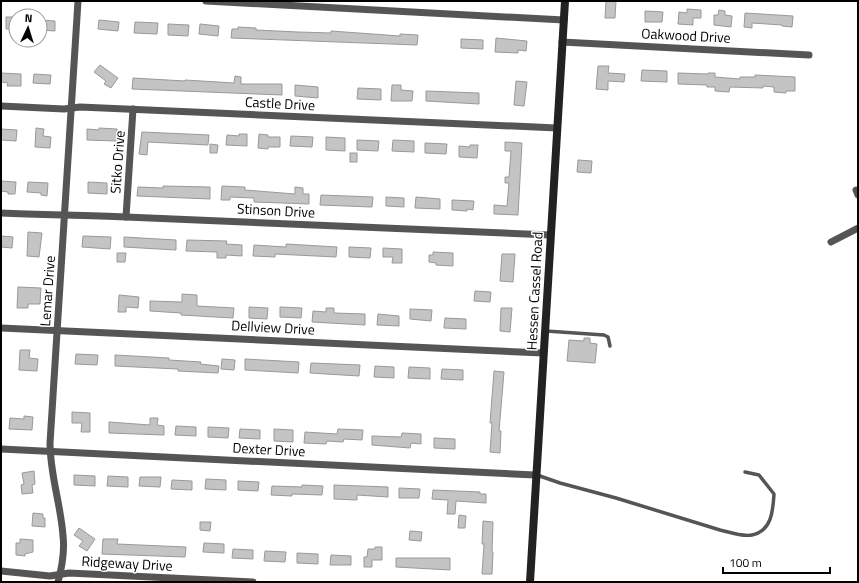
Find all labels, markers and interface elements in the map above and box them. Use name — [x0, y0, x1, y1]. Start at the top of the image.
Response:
north arrow — [8, 8, 48, 48]
text: N — [24, 10, 33, 26]
street label: Oakwood Drive — [641, 22, 731, 48]
street label: Castle Drive — [244, 91, 316, 115]
street label: Sitko Drive — [104, 130, 130, 194]
street label: Stinson Drive — [236, 197, 316, 223]
street label: Hessen Cassel Road — [520, 231, 548, 351]
street label: Lemar Drive — [34, 255, 60, 327]
street label: Dellview Drive — [231, 314, 315, 340]
street label: Dexter Drive — [232, 437, 306, 461]
scale bar — [723, 549, 830, 575]
street label: Ridgeway Drive — [81, 550, 173, 576]
text: 100 m — [729, 553, 762, 572]

